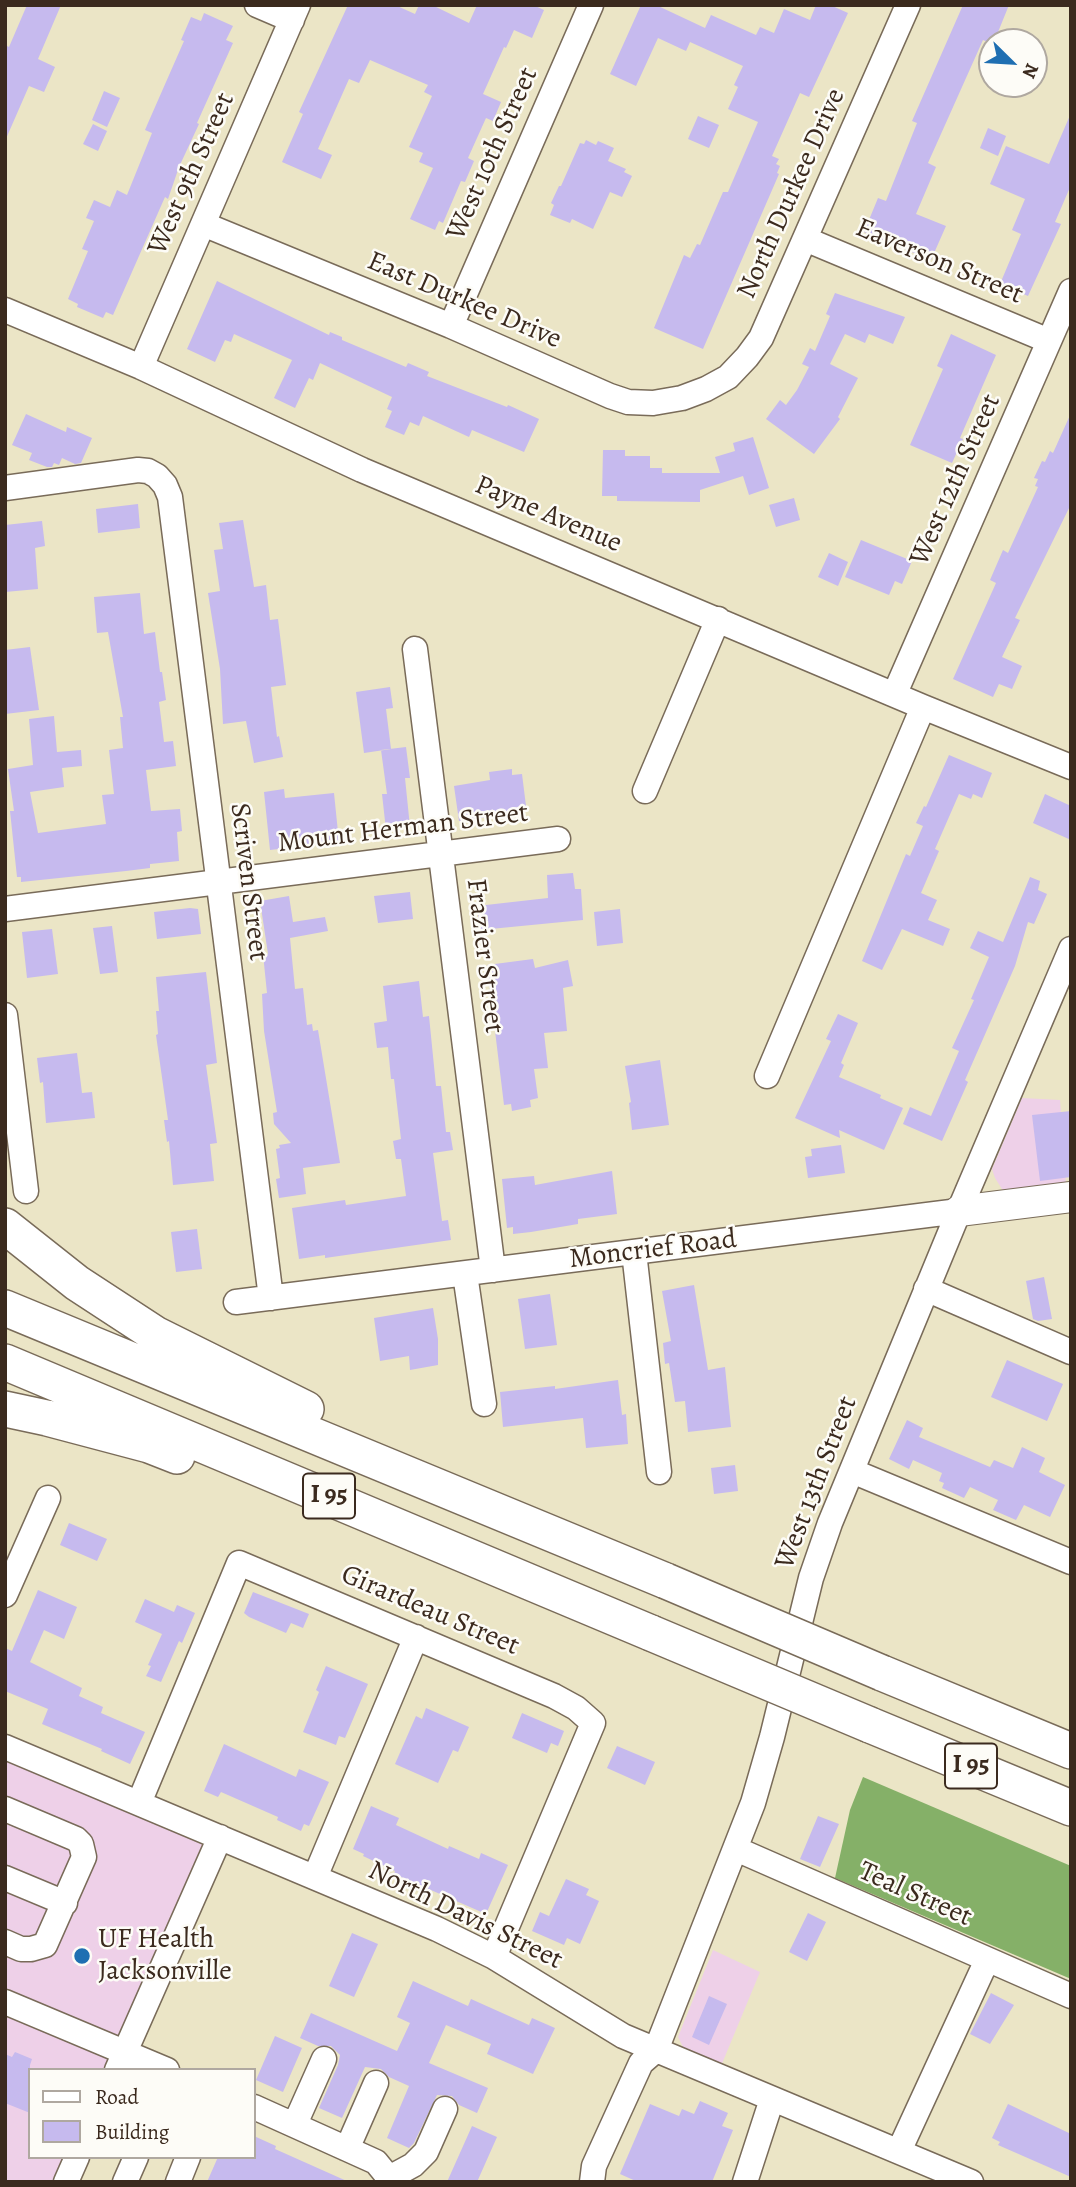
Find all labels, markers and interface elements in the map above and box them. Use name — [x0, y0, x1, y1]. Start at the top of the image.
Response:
north arrow — [978, 28, 1048, 98]
text: N — [1016, 59, 1045, 82]
street label: West 10th Street — [440, 62, 546, 246]
street label: North Durkee Drive — [731, 84, 853, 304]
street label: West 9th Street — [141, 88, 243, 260]
street label: Eaverson Street — [850, 212, 1028, 312]
street label: East Durkee Drive — [362, 245, 566, 357]
street label: West 12th Street — [903, 389, 1009, 571]
street label: Payne Avenue — [469, 469, 627, 561]
street label: Mount Herman Street — [276, 797, 530, 861]
street label: Scriven Street — [222, 801, 274, 963]
street label: Frazier Street — [458, 877, 510, 1035]
street label: Moncrief Road — [567, 1223, 739, 1277]
street label: West 13th Street — [769, 1392, 865, 1574]
road number: I 95 — [303, 1474, 355, 1518]
street label: Girardeau Street — [336, 1558, 524, 1664]
road number: I 95 — [945, 1744, 997, 1788]
street label: North Davis Street — [362, 1854, 568, 1978]
street label: Teal Street — [853, 1855, 977, 1935]
place label: UF Health Jacksonville — [98, 1923, 232, 1989]
marker: UF Health Jacksonville — [72, 1946, 92, 1966]
legend — [28, 2068, 256, 2159]
text: Road — [95, 2083, 139, 2111]
text: Building — [95, 2118, 169, 2146]

